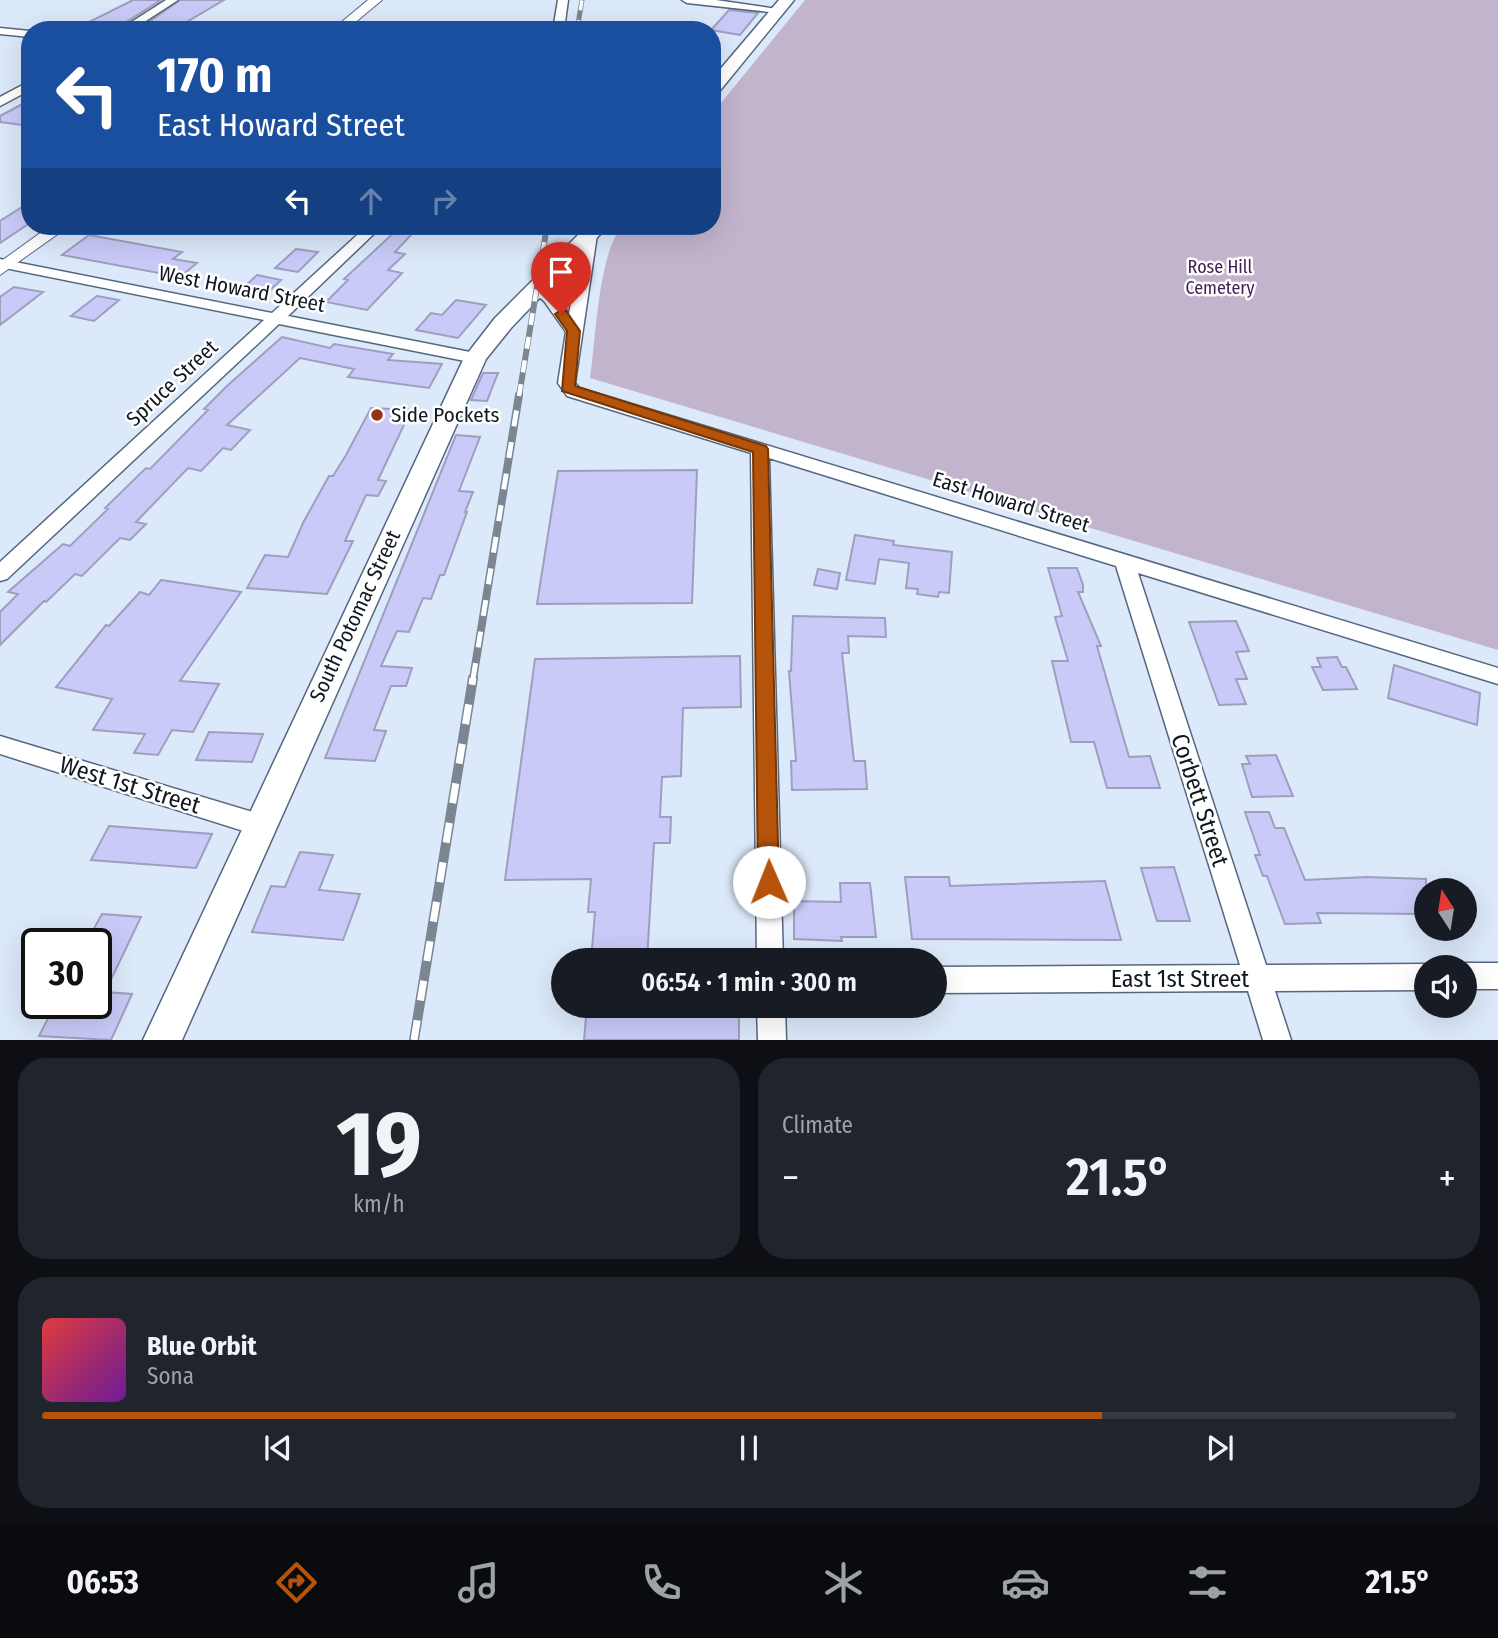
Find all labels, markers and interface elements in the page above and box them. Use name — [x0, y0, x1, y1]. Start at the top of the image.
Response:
text: 170 m — [157, 46, 273, 105]
icon: left — [42, 49, 133, 140]
text: East Howard Street — [157, 106, 405, 144]
icon: left — [279, 182, 317, 220]
icon: ahead — [352, 182, 390, 220]
icon: right — [425, 182, 463, 220]
pin — [531, 242, 591, 314]
icon: arrive — [542, 253, 580, 291]
park label: Rose Hill Cemetery — [1185, 256, 1255, 299]
street label: West Howard Street — [157, 260, 327, 318]
street label: Spruce Street — [121, 334, 223, 432]
place label: Side Pockets — [391, 402, 499, 428]
marker: Side Pockets — [369, 407, 385, 423]
street label: East Howard Street — [929, 466, 1093, 538]
street label: South Potomac Street — [304, 526, 406, 706]
street label: Corbett Street — [1165, 730, 1235, 870]
street label: West 1st Street — [56, 750, 204, 820]
position arrow — [732, 845, 806, 919]
north arrow — [1414, 878, 1477, 942]
map controls — [1414, 878, 1477, 1018]
speed limit sign: 30 — [21, 928, 112, 1019]
button: sound — [1414, 955, 1477, 1018]
street label: East 1st Street — [1111, 965, 1249, 993]
text: 06:54 · 1 min · 300 m — [641, 967, 857, 998]
text: 19 — [336, 1090, 422, 1199]
text: Climate — [782, 1111, 853, 1139]
text: 21.5° — [1066, 1146, 1172, 1209]
text: − — [782, 1155, 799, 1201]
text: + — [1439, 1155, 1456, 1201]
text: km/h — [353, 1190, 405, 1218]
text: Blue Orbit — [147, 1331, 257, 1362]
text: Sona — [147, 1362, 194, 1390]
icon: previous — [259, 1429, 297, 1467]
icon: pause — [730, 1429, 768, 1467]
icon: next — [1201, 1429, 1239, 1467]
icon: directions — [272, 1558, 321, 1607]
icon: music — [454, 1558, 503, 1607]
icon: phone — [637, 1558, 686, 1607]
icon: climate — [819, 1558, 868, 1607]
icon: car — [1001, 1558, 1050, 1607]
icon: filters — [1183, 1558, 1232, 1607]
text: 06:53 — [67, 1563, 139, 1601]
text: 21.5° — [1366, 1563, 1431, 1601]

